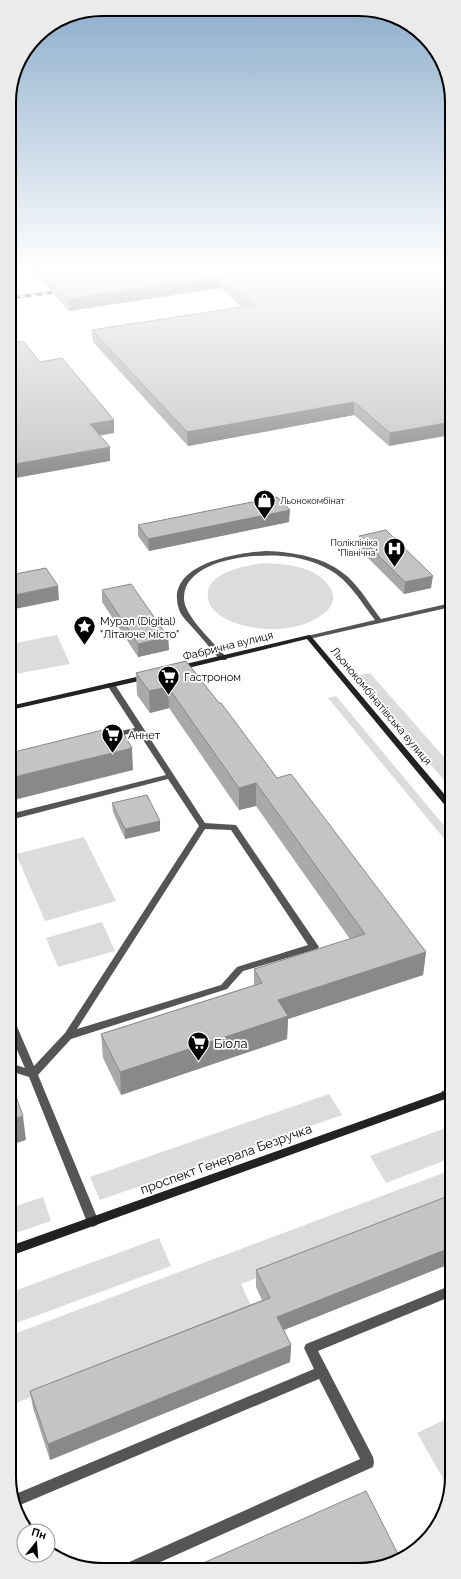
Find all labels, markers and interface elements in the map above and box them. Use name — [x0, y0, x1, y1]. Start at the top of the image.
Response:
shop icon: Льонокомбінат — [252, 488, 278, 521]
place label: Льонокомбінат — [280, 496, 346, 506]
hospital icon: Поліклініка "Північна" — [381, 535, 407, 568]
place label: Поліклініка "Північна" — [331, 538, 378, 558]
place icon: Мурал (Digital) "Літаюче місто" — [72, 614, 98, 647]
place label: Мурал (Digital) "Літаюче місто" — [100, 615, 179, 641]
street label: Фабрична вулиця — [182, 629, 274, 663]
street label: Льонокомбінатівська вулиця — [328, 644, 434, 768]
supermarket icon: Гастроном — [156, 664, 182, 697]
place label: Гастроном — [184, 671, 241, 684]
supermarket icon: Аннет — [100, 722, 126, 755]
place label: Аннет — [128, 729, 161, 742]
supermarket icon: Біола — [186, 1030, 212, 1063]
place label: Біола — [214, 1036, 248, 1051]
street label: проспект Генерала Безручка — [138, 1121, 314, 1197]
north arrow — [16, 1523, 56, 1563]
text: Пн — [30, 1526, 48, 1542]

